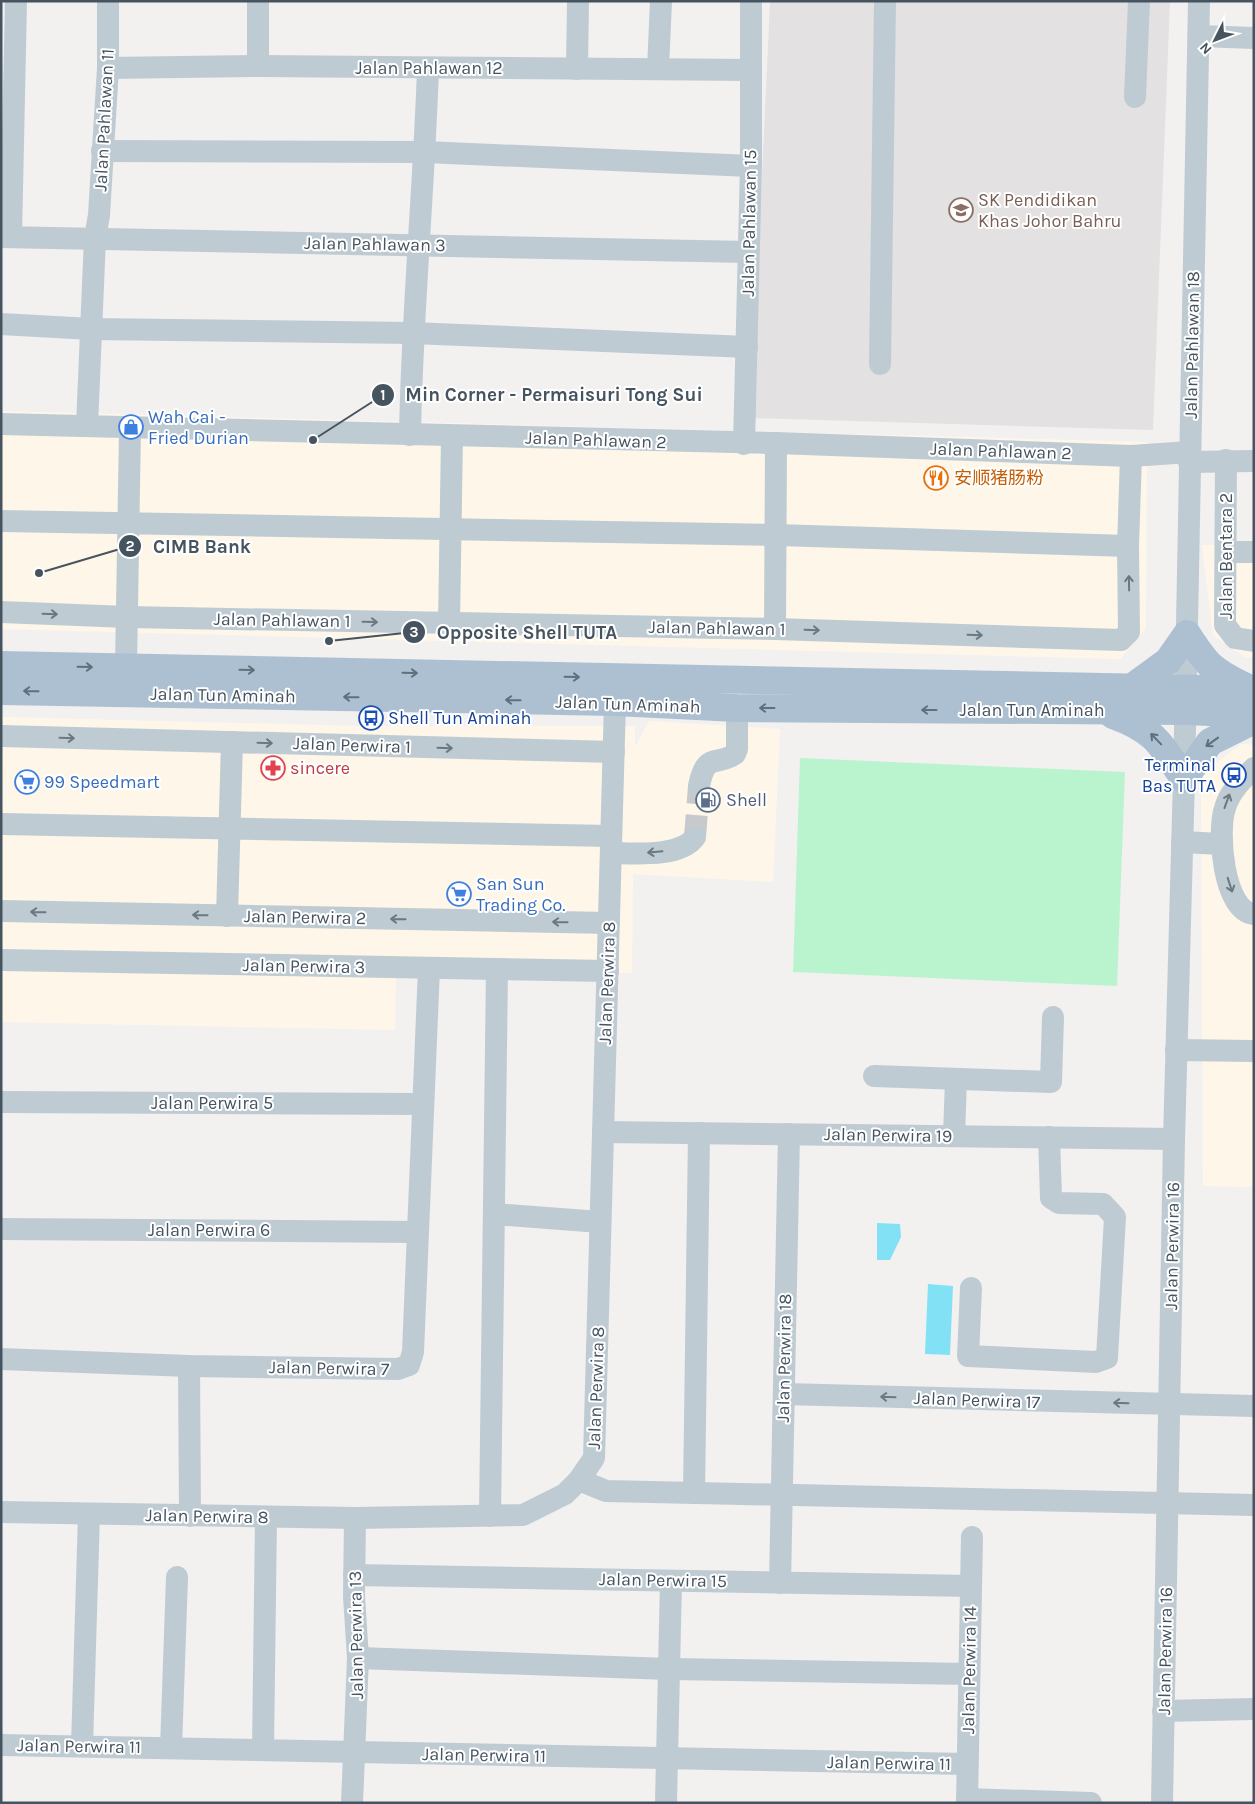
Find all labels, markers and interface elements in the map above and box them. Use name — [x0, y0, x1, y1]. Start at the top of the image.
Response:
north arrow — [1190, 15, 1240, 65]
text: N — [1196, 39, 1215, 58]
street label: Jalan Pahlawan 11 — [89, 48, 119, 192]
street label: Jalan Pahlawan 12 — [355, 57, 503, 79]
street label: Jalan Pahlawan 15 — [737, 149, 761, 297]
place label: SK Pendidikan Khas Johor Bahru — [978, 189, 1121, 232]
school or university icon: SK Pendidikan Khas Johor Bahru — [948, 197, 974, 223]
street label: Jalan Pahlawan 3 — [304, 232, 446, 256]
street label: Jalan Pahlawan 18 — [1180, 271, 1204, 419]
callout: Min Corner - Permaisuri Tong Sui — [371, 378, 713, 412]
text: Min Corner - Permaisuri Tong Sui — [405, 384, 703, 406]
text: 1 — [380, 386, 386, 404]
place label: Wah Cai - Fried Durian — [148, 406, 249, 449]
shop icon: Wah Cai - Fried Durian — [118, 414, 144, 440]
street label: Jalan Pahlawan 2 — [525, 427, 667, 453]
street label: Jalan Pahlawan 2 — [930, 438, 1072, 464]
restaurant icon: 安顺猪肠粉 — [923, 465, 949, 491]
place label: 安顺猪肠粉 — [954, 467, 1044, 489]
street label: Jalan Bentara 2 — [1215, 493, 1237, 619]
callout: CIMB Bank — [118, 529, 261, 563]
text: CIMB Bank — [153, 536, 251, 558]
text: 2 — [125, 537, 135, 555]
one-way arrow — [1124, 575, 1134, 592]
street label: Jalan Pahlawan 1 — [213, 608, 351, 632]
one-way arrow — [42, 609, 58, 618]
callout: Opposite Shell TUTA — [402, 615, 627, 649]
street label: Jalan Pahlawan 1 — [648, 616, 786, 640]
one-way arrow — [362, 617, 378, 627]
text: Opposite Shell TUTA — [437, 622, 617, 644]
text: 3 — [409, 623, 419, 641]
one-way arrow — [804, 626, 820, 635]
one-way arrow — [966, 631, 982, 640]
one-way arrow — [76, 662, 93, 672]
one-way arrow — [239, 665, 255, 675]
one-way arrow — [402, 669, 418, 678]
one-way arrow — [564, 672, 580, 681]
street label: Jalan Tun Aminah — [150, 683, 296, 707]
one-way arrow — [23, 687, 39, 696]
street label: Jalan Tun Aminah — [555, 690, 701, 718]
one-way arrow — [343, 692, 359, 702]
one-way arrow — [505, 695, 522, 705]
street label: Jalan Tun Aminah — [959, 699, 1105, 721]
one-way arrow — [759, 703, 775, 713]
bus stop icon: Shell Tun Aminah — [358, 705, 384, 731]
one-way arrow — [921, 705, 937, 714]
place label: Shell Tun Aminah — [388, 707, 531, 729]
street label: Jalan Perwira 1 — [293, 732, 411, 758]
one-way arrow — [59, 733, 75, 743]
one-way arrow — [1150, 733, 1162, 746]
one-way arrow — [1205, 737, 1219, 747]
one-way arrow — [256, 738, 273, 748]
one-way arrow — [436, 743, 453, 753]
place label: Terminal Bas TUTA — [1142, 754, 1216, 797]
pharmacy icon: sincere — [260, 755, 286, 781]
place label: sincere — [290, 757, 350, 779]
bus stop icon: Terminal Bas TUTA — [1221, 762, 1247, 788]
supermarket icon: 99 Speedmart — [14, 769, 40, 795]
place label: 99 Speedmart — [44, 771, 160, 793]
fuel station icon: Shell — [695, 787, 721, 813]
place label: Shell — [726, 789, 767, 811]
one-way arrow — [1223, 794, 1232, 810]
one-way arrow — [647, 848, 663, 857]
place label: San Sun Trading Co. — [476, 873, 566, 916]
one-way arrow — [1226, 876, 1235, 892]
supermarket icon: San Sun Trading Co. — [446, 881, 472, 907]
street label: Jalan Perwira 2 — [244, 905, 366, 929]
one-way arrow — [30, 907, 46, 917]
one-way arrow — [192, 910, 208, 920]
one-way arrow — [390, 914, 406, 924]
one-way arrow — [552, 917, 568, 927]
street label: Jalan Perwira 8 — [594, 921, 620, 1045]
street label: Jalan Perwira 3 — [242, 954, 366, 978]
street label: Jalan Perwira 5 — [151, 1092, 273, 1114]
street label: Jalan Perwira 19 — [824, 1123, 952, 1147]
street label: Jalan Perwira 16 — [1160, 1182, 1184, 1310]
street label: Jalan Perwira 6 — [148, 1219, 270, 1241]
street label: Jalan Perwira 18 — [772, 1293, 796, 1423]
street label: Jalan Perwira 8 — [583, 1326, 609, 1450]
street label: Jalan Perwira 7 — [269, 1356, 390, 1380]
street label: Jalan Perwira 17 — [913, 1387, 1041, 1413]
one-way arrow — [881, 1393, 897, 1402]
one-way arrow — [1113, 1399, 1129, 1408]
street label: Jalan Perwira 8 — [145, 1504, 269, 1528]
street label: Jalan Perwira 15 — [599, 1568, 727, 1592]
street label: Jalan Perwira 13 — [344, 1570, 368, 1700]
street label: Jalan Perwira 16 — [1153, 1587, 1177, 1715]
street label: Jalan Perwira 14 — [957, 1606, 981, 1734]
street label: Jalan Perwira 11 — [17, 1734, 141, 1758]
street label: Jalan Perwira 11 — [422, 1743, 546, 1767]
street label: Jalan Perwira 11 — [827, 1751, 951, 1775]

